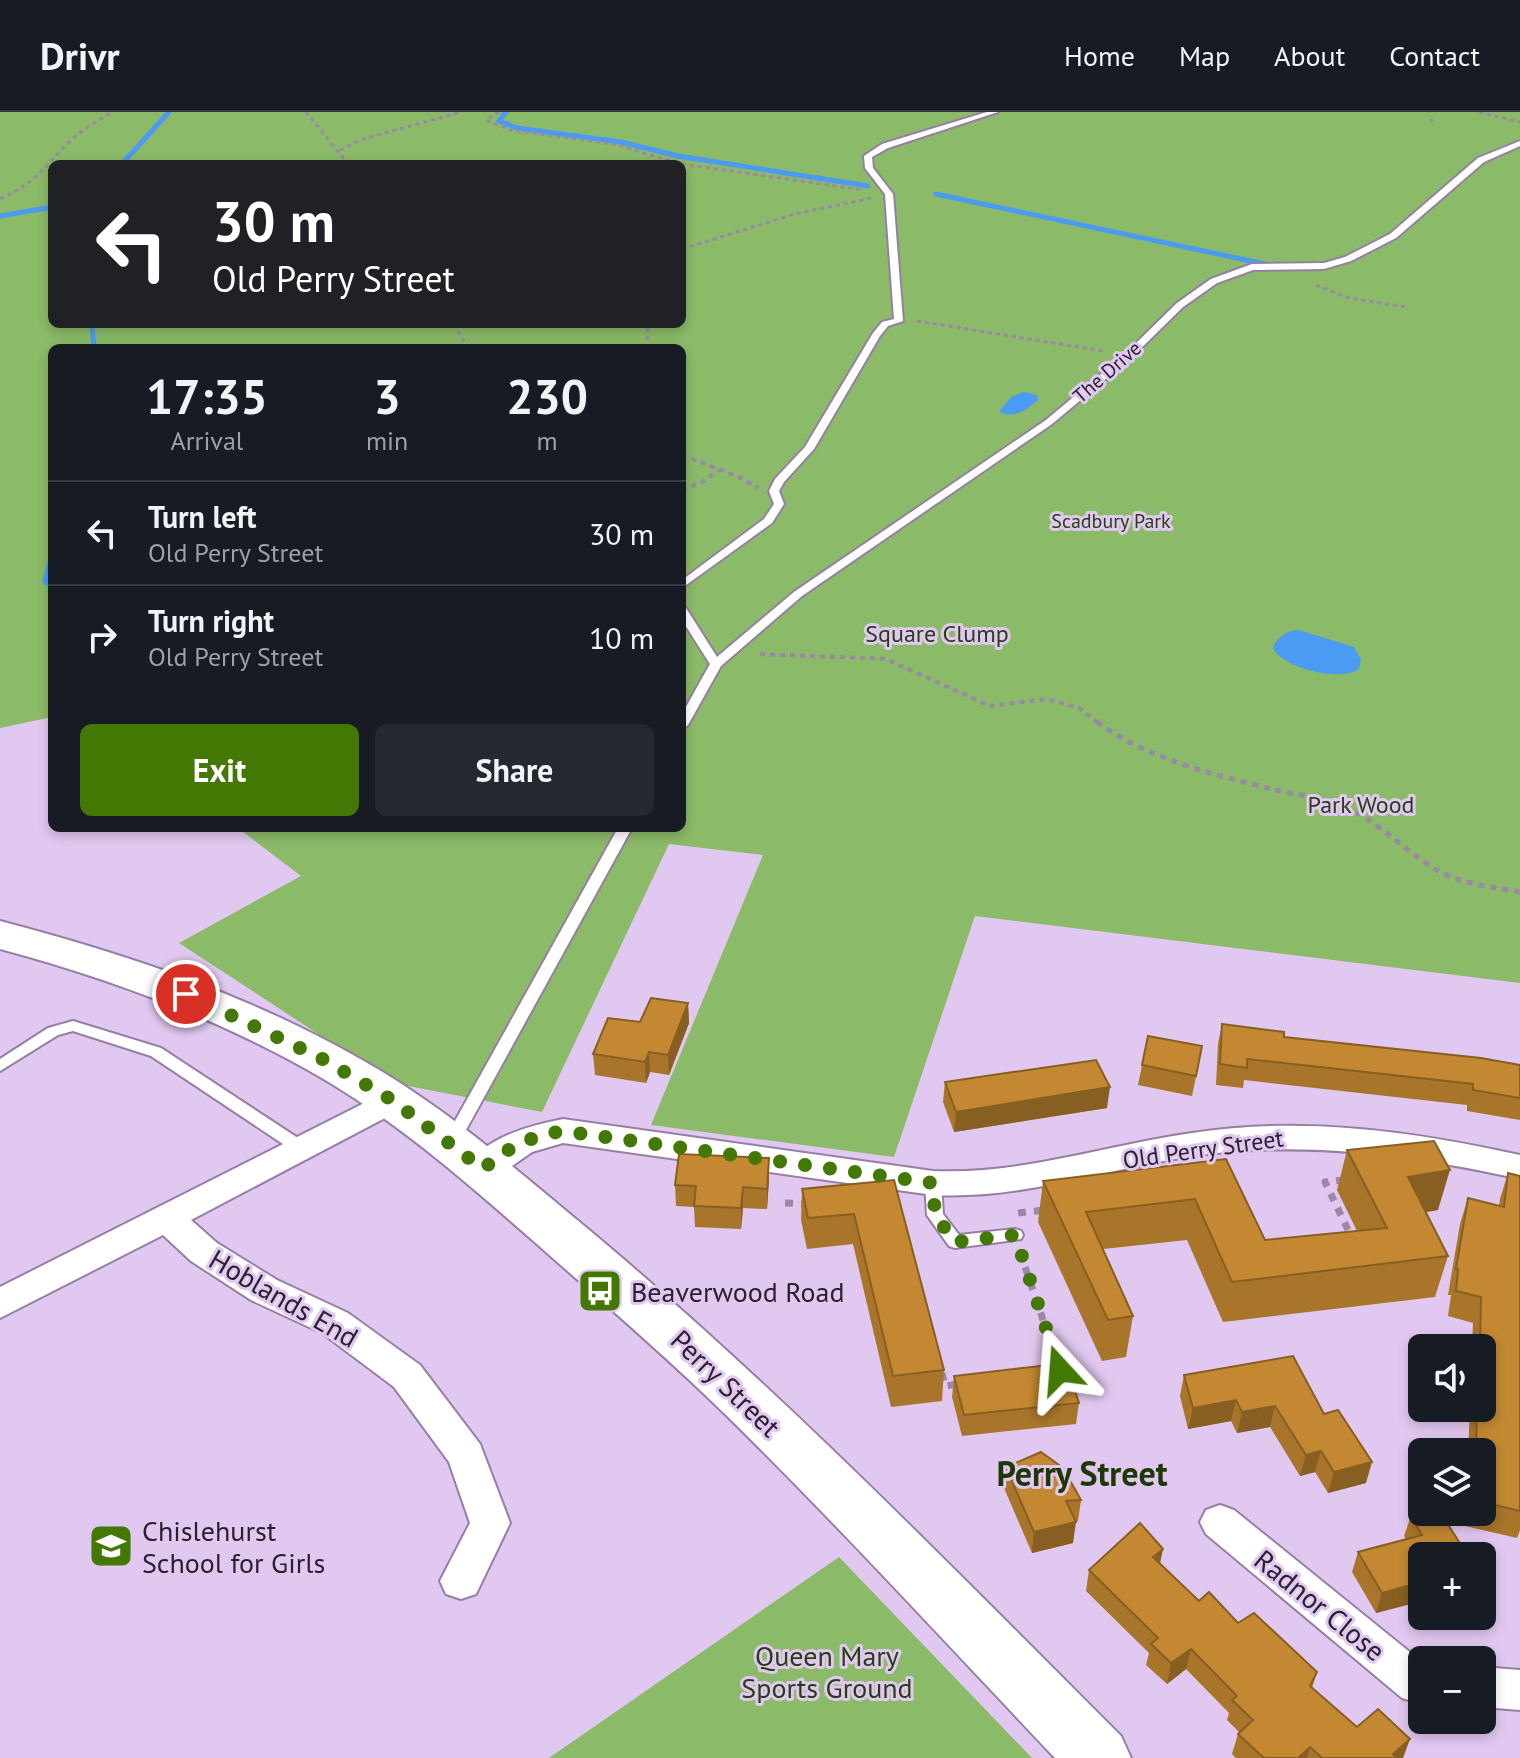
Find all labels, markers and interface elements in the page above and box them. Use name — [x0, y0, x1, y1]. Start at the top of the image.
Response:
text: Drivr — [40, 31, 120, 80]
text: Home — [1064, 37, 1135, 74]
text: Map — [1179, 37, 1230, 74]
text: About — [1274, 37, 1345, 74]
text: Contact — [1389, 37, 1480, 74]
text: 30 m — [212, 185, 335, 257]
icon: left — [80, 192, 184, 296]
text: Old Perry Street — [212, 255, 455, 302]
street label: The Drive — [1067, 335, 1147, 409]
text: 17:35 — [146, 365, 268, 427]
text: 3 — [373, 365, 401, 427]
text: 230 — [506, 365, 588, 427]
text: Arrival — [171, 424, 243, 457]
text: min — [366, 424, 408, 457]
text: m — [537, 424, 558, 457]
text: Turn left — [148, 497, 256, 536]
park label: Scadbury Park — [1051, 508, 1171, 534]
icon: left — [80, 511, 124, 555]
text: 30 m — [589, 514, 654, 553]
text: Old Perry Street — [148, 536, 323, 569]
text: Turn right — [148, 601, 274, 640]
icon: right — [80, 615, 124, 659]
text: 10 m — [589, 618, 654, 657]
park label: Square Clump — [865, 618, 1009, 649]
text: Old Perry Street — [148, 640, 323, 673]
button: Exit — [80, 724, 359, 816]
button: Share — [375, 724, 654, 816]
park label: Park Wood — [1308, 789, 1414, 820]
pin — [152, 960, 220, 1028]
icon: arrive — [164, 972, 208, 1016]
street label: Old Perry Street — [1121, 1122, 1285, 1176]
street label: Hoblands End — [203, 1240, 365, 1356]
bus stop icon: Beaverwood Road — [576, 1267, 624, 1315]
place label: Beaverwood Road — [631, 1273, 845, 1310]
street label: Perry Street — [663, 1321, 789, 1445]
position arrow — [1018, 1328, 1102, 1412]
map controls — [1408, 1334, 1496, 1734]
button: sound — [1408, 1334, 1496, 1422]
button: layers — [1408, 1438, 1496, 1526]
district label: Perry Street — [996, 1451, 1168, 1495]
place label: Chislehurst School for Girls — [142, 1512, 325, 1581]
school or university icon: Chislehurst School for Girls — [87, 1522, 135, 1570]
street label: Radnor Close — [1247, 1541, 1393, 1669]
button: + — [1408, 1542, 1496, 1630]
park label: Queen Mary Sports Ground — [741, 1637, 913, 1706]
button: − — [1408, 1646, 1496, 1734]

